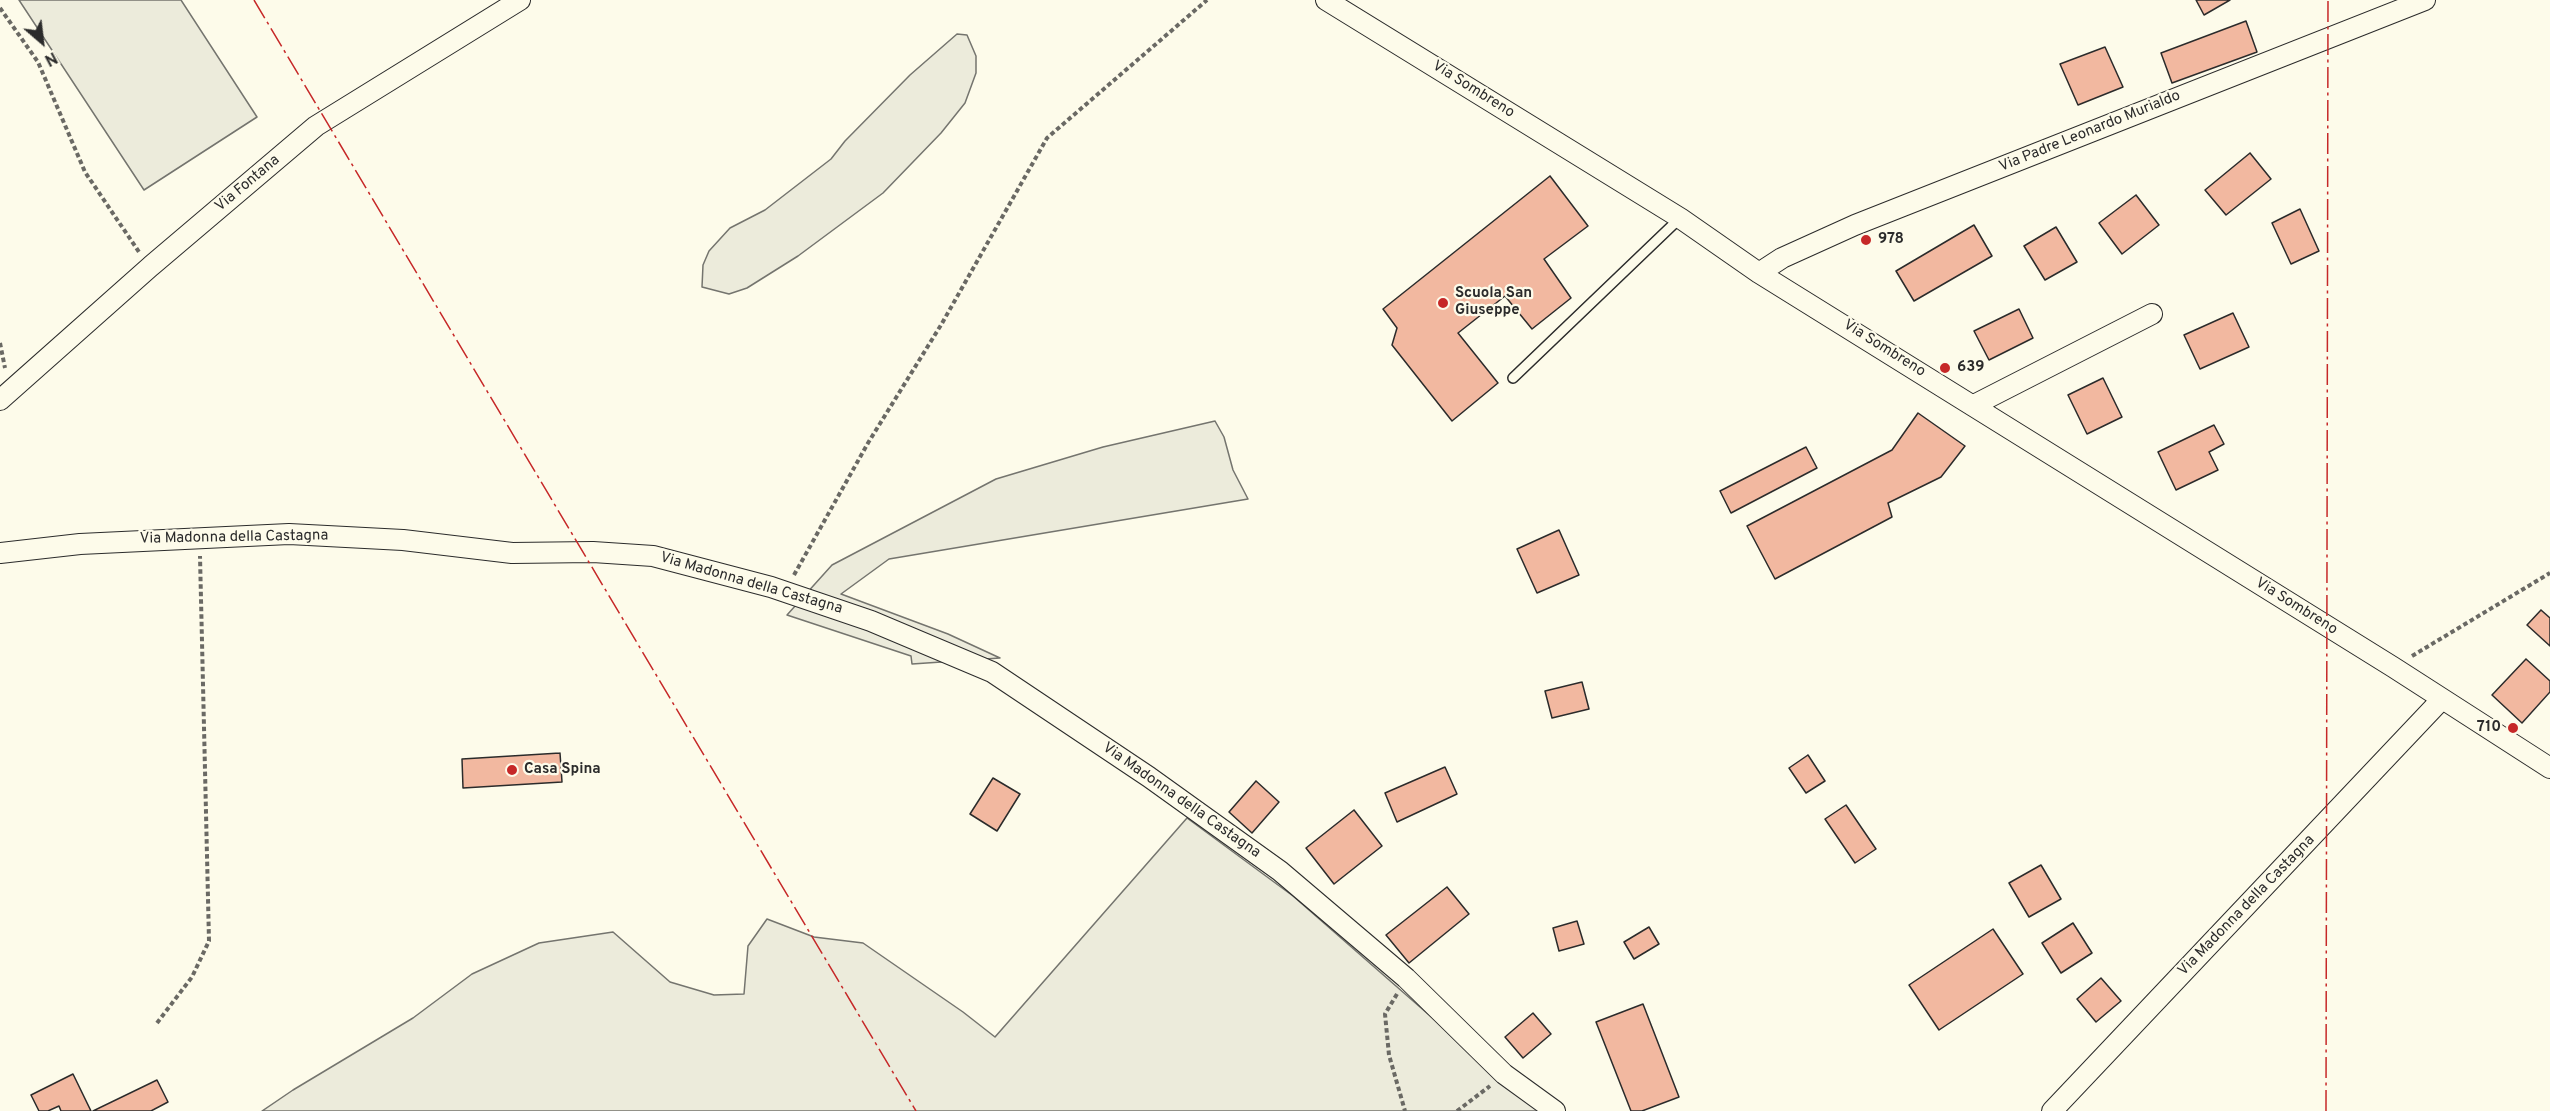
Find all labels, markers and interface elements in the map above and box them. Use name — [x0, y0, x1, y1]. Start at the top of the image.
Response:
north arrow — [12, 12, 72, 72]
text: N — [41, 46, 60, 69]
street label: Via Sombreno — [1428, 58, 1518, 122]
street label: Via Padre Leonardo Murialdo — [1997, 87, 2183, 177]
street label: Via Fontana — [212, 152, 284, 216]
place label: 978 — [1878, 231, 1904, 249]
marker: 978 — [1859, 233, 1873, 247]
place label: Scuola San Giuseppe — [1455, 285, 1532, 320]
marker: Scuola San Giuseppe — [1436, 296, 1450, 310]
street label: Via Sombreno — [1839, 317, 1929, 381]
place label: 639 — [1957, 359, 1984, 377]
marker: 639 — [1938, 361, 1952, 375]
street label: Via Madonna della Castagna — [139, 527, 329, 549]
street label: Via Madonna della Castagna — [658, 549, 844, 619]
street label: Via Sombreno — [2251, 575, 2341, 639]
place label: 710 — [2477, 719, 2501, 737]
marker: 710 — [2506, 721, 2520, 735]
street label: Via Madonna della Castagna — [1098, 739, 1264, 863]
place label: Casa Spina — [524, 761, 601, 779]
marker: Casa Spina — [505, 763, 519, 777]
street label: Via Madonna della Castagna — [2175, 832, 2319, 980]

